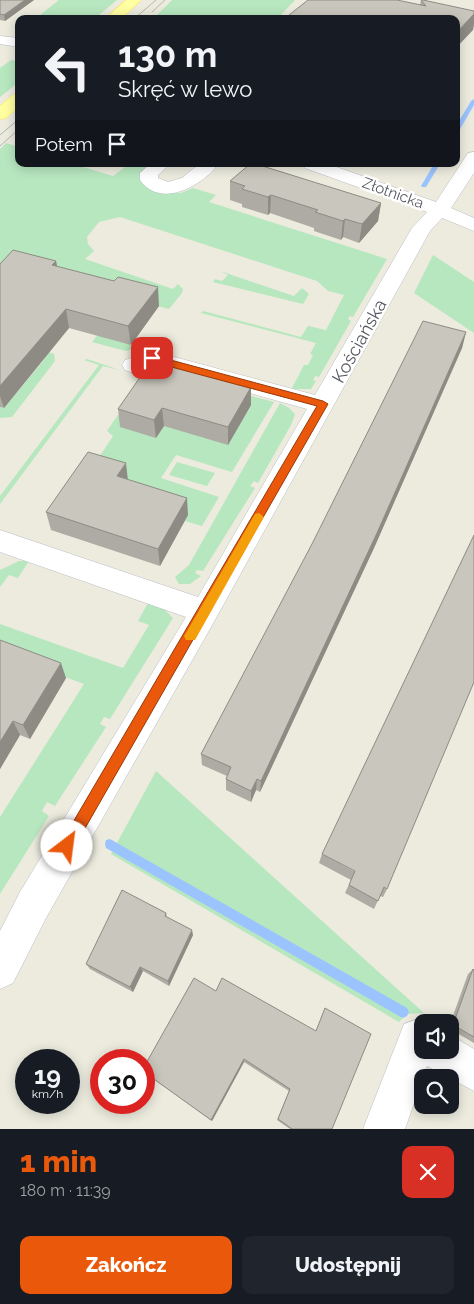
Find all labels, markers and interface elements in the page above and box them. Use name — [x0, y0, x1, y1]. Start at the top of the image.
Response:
text: 130 m — [118, 34, 217, 75]
icon: left — [35, 35, 100, 100]
text: Skręć w lewo — [118, 76, 252, 102]
icon: arrive — [103, 130, 131, 158]
text: Potem — [35, 133, 93, 155]
street label: Złotnicka — [360, 174, 426, 212]
street label: Kościańska — [327, 295, 391, 387]
pin — [131, 337, 173, 379]
icon: arrive — [138, 344, 166, 372]
position arrow — [40, 819, 92, 871]
map controls — [414, 1014, 459, 1114]
button: sound — [414, 1014, 459, 1059]
speed limit sign: 30 — [90, 1049, 155, 1114]
text: 19 — [34, 1060, 61, 1090]
button: search — [414, 1069, 459, 1114]
text: km/h — [32, 1087, 63, 1101]
text: 1 min — [20, 1144, 97, 1179]
button: close — [402, 1146, 454, 1198]
text: 180 m · 11:39 — [20, 1181, 111, 1200]
button: Zakończ — [20, 1236, 232, 1294]
button: Udostępnij — [242, 1236, 454, 1294]

